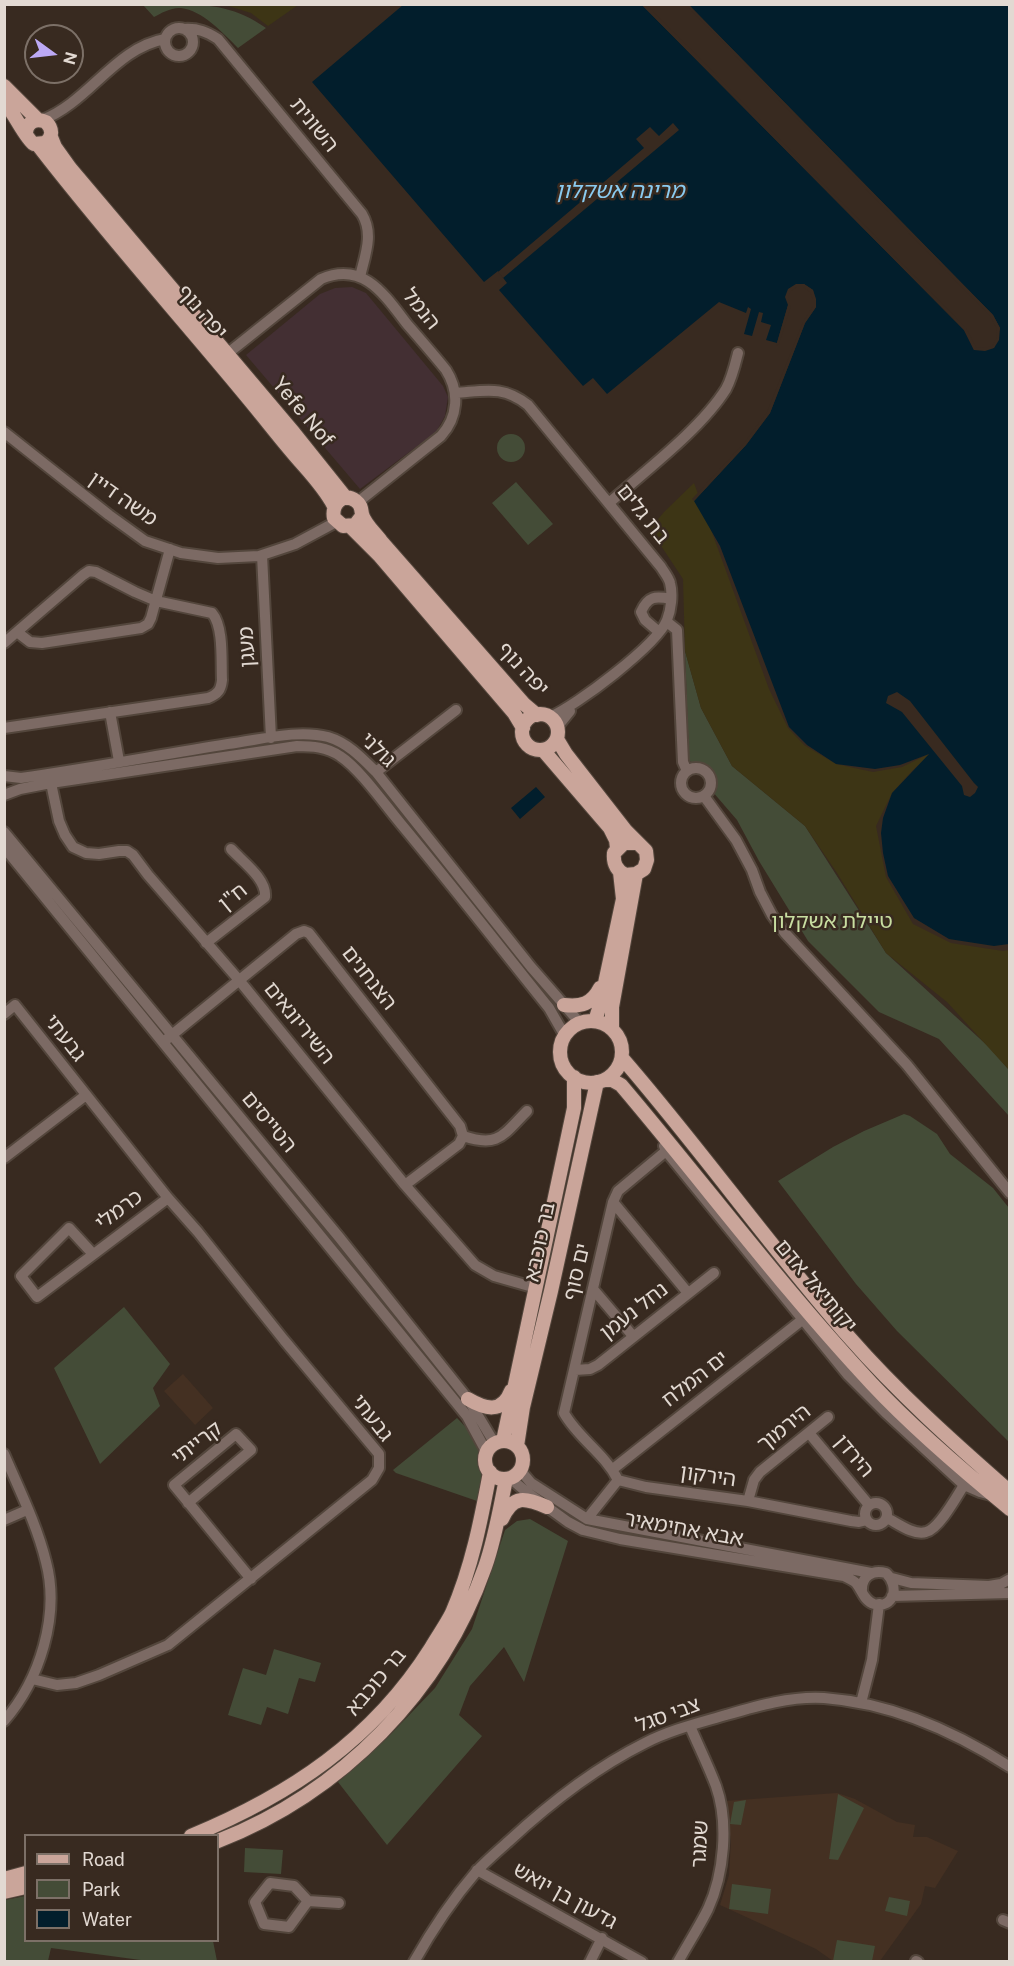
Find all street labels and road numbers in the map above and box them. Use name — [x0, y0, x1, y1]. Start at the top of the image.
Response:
street label: השונית — [284, 93, 344, 157]
street label: יפה נוף — [172, 280, 232, 344]
street label: הנמל — [397, 283, 445, 335]
street label: Yefe Nof — [266, 372, 340, 452]
street label: משה דיין — [84, 466, 162, 532]
street label: בת גלים — [611, 479, 675, 549]
street label: מעגן — [233, 626, 261, 668]
street label: יפה נוף — [492, 637, 554, 701]
street label: גולני — [355, 727, 401, 773]
street label: ח"ן — [214, 878, 252, 916]
street label: הצנחנים — [336, 941, 402, 1015]
street label: השיריונאים — [258, 977, 340, 1069]
street label: גבעתי — [39, 1009, 91, 1067]
street label: הטייסים — [236, 1086, 302, 1158]
street label: כרמלי — [90, 1184, 148, 1236]
street label: בר כוכבא — [519, 1200, 561, 1284]
street label: יקותיאל אדם — [770, 1234, 862, 1338]
street label: ים סוף — [558, 1241, 596, 1303]
street label: נחל נעמן — [595, 1277, 673, 1345]
street label: ים המלח — [657, 1345, 733, 1413]
street label: גבעתי — [346, 1389, 398, 1447]
street label: הירמוך — [752, 1399, 816, 1457]
street label: קרייתי — [167, 1416, 227, 1470]
street label: הירדן — [829, 1429, 879, 1483]
street label: הירקון — [678, 1460, 738, 1492]
street label: אבא אחימאיר — [623, 1506, 745, 1552]
street label: בר כוכבא — [340, 1643, 412, 1721]
street label: צבי סגל — [632, 1692, 704, 1738]
street label: שמגר — [686, 1819, 714, 1869]
street label: גדעון בן יואש — [509, 1857, 621, 1935]

